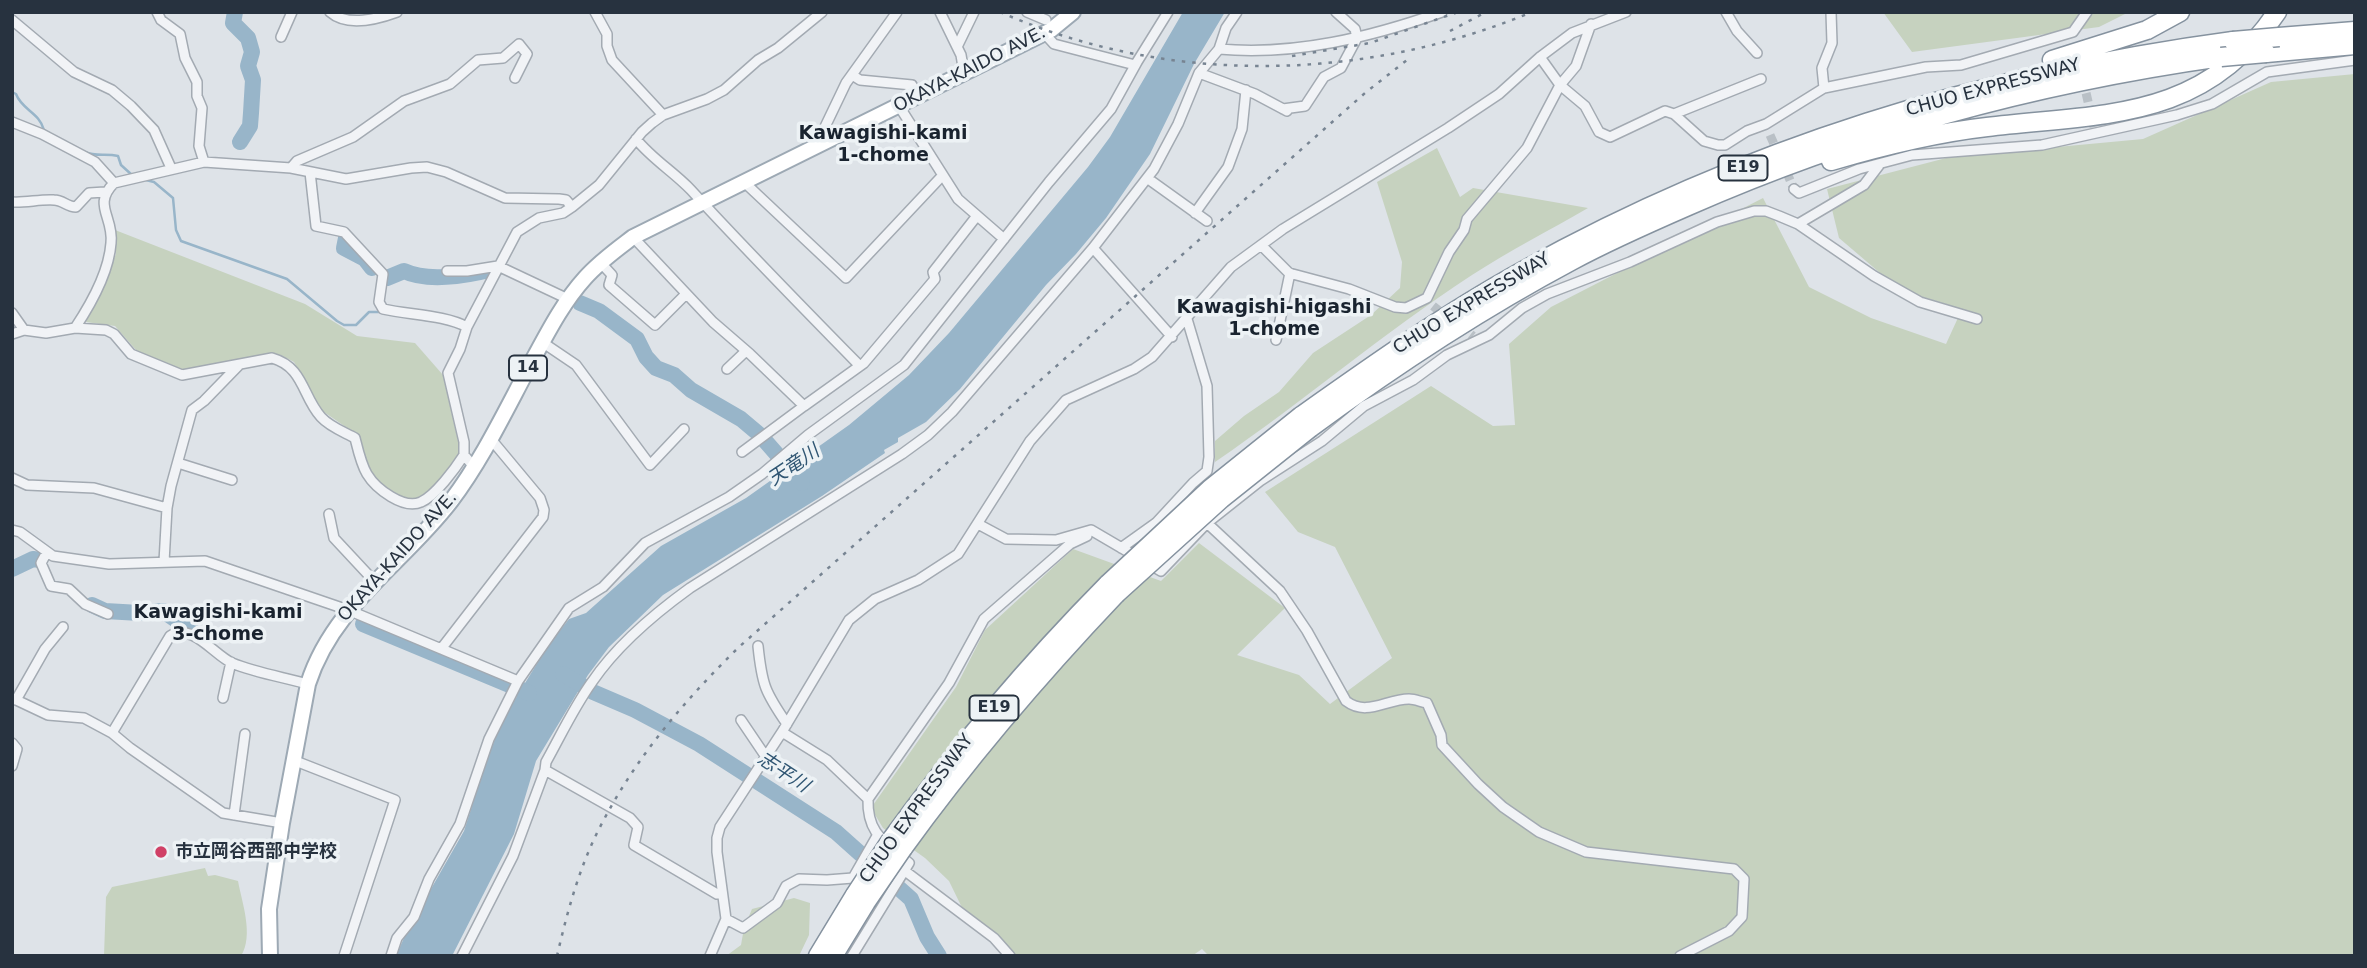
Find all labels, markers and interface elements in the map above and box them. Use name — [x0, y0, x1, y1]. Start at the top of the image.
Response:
street label: OKAYA-KAIDO AVE. — [890, 22, 1050, 118]
street label: CHUO EXPRESSWAY — [1904, 54, 2082, 122]
district label: Kawagishi-kami 1-chome — [798, 123, 968, 167]
road number: E19 — [1718, 156, 1768, 180]
street label: CHUO EXPRESSWAY — [1390, 249, 1554, 359]
district label: Kawagishi-higashi 1-chome — [1176, 297, 1372, 341]
road number: 14 — [509, 356, 547, 380]
water label: 天竜川 — [764, 441, 824, 491]
street label: OKAYA-KAIDO AVE. — [334, 487, 462, 627]
district label: Kawagishi-kami 3-chome — [133, 602, 303, 646]
road number: E19 — [970, 695, 1018, 720]
street label: CHUO EXPRESSWAY — [856, 730, 978, 888]
water label: 志平川 — [753, 748, 813, 798]
place label: 市立岡谷西部中学校 — [175, 841, 337, 863]
marker: 市立岡谷西部中学校 — [153, 844, 169, 860]

